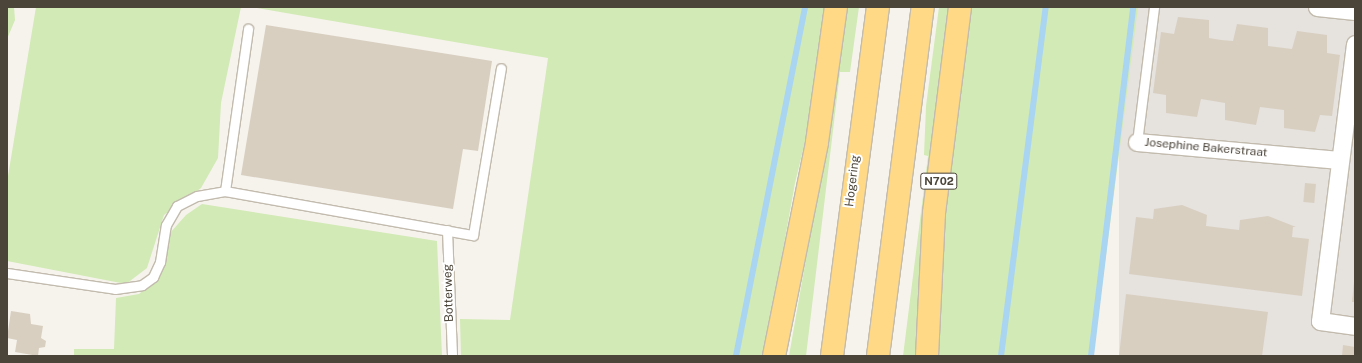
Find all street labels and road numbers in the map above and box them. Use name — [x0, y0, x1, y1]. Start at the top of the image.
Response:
street label: Josephine Bakerstraat — [1144, 135, 1268, 161]
street label: Hogering — [843, 154, 863, 208]
road number: N702 — [920, 172, 958, 190]
street label: Botterweg — [441, 264, 457, 322]

